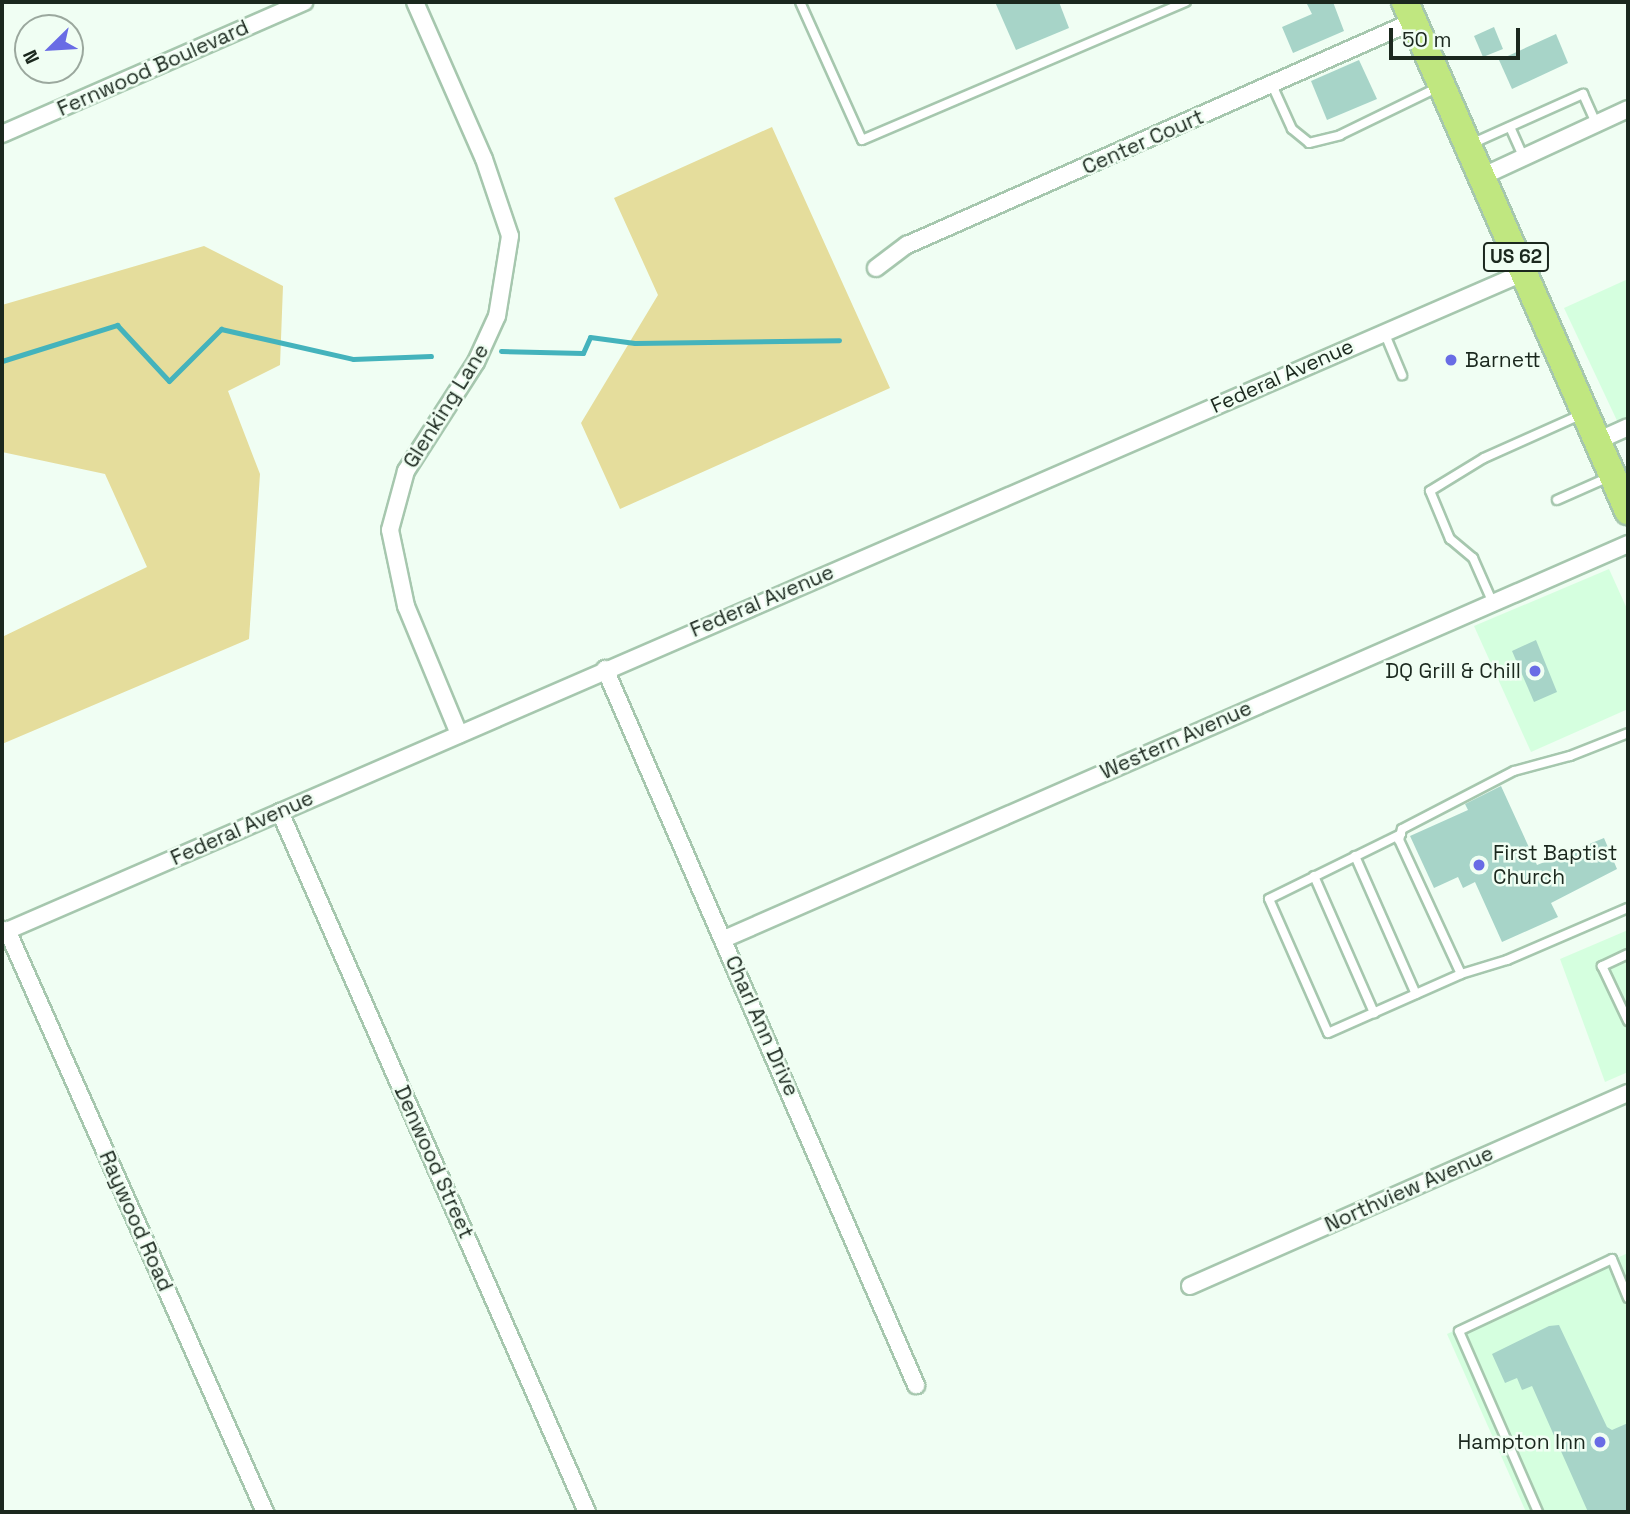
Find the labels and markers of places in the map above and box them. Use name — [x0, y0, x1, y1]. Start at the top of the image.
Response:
place label: Barnett — [1465, 347, 1541, 373]
marker: Barnett — [1443, 352, 1459, 368]
place label: DQ Grill & Chill — [1385, 658, 1521, 684]
marker: DQ Grill & Chill — [1527, 663, 1543, 679]
place label: First Baptist Church — [1493, 840, 1617, 890]
marker: First Baptist Church — [1471, 857, 1487, 873]
place label: Hampton Inn — [1458, 1429, 1586, 1455]
marker: Hampton Inn — [1592, 1434, 1608, 1450]

